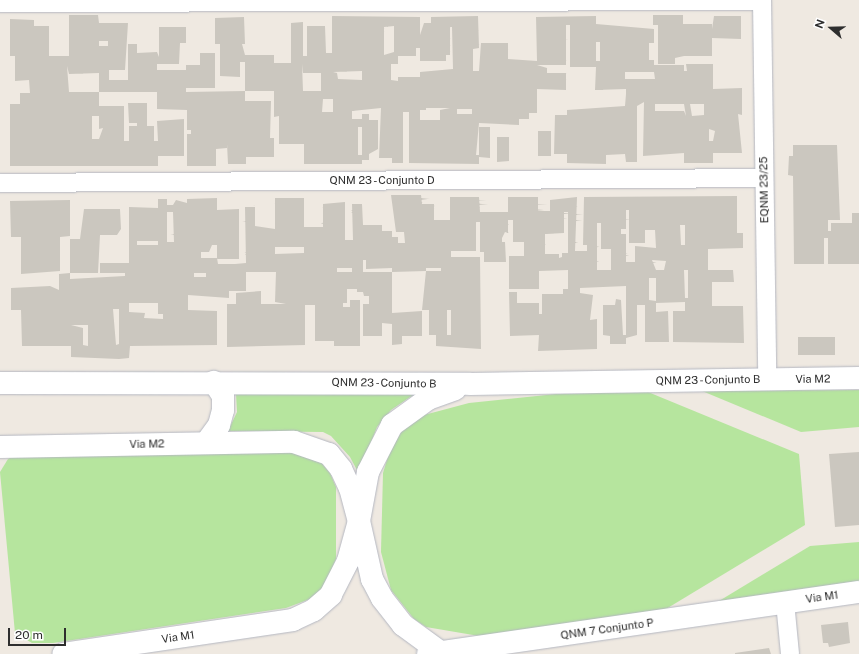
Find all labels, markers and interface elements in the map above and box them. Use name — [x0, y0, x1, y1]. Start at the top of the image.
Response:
north arrow — [811, 8, 851, 48]
text: N — [813, 18, 827, 30]
street label: EQNM 23/25 — [757, 157, 771, 223]
street label: QNM 23 - Conjunto D — [328, 173, 436, 187]
street label: QNM 23 - Conjunto B — [654, 372, 762, 388]
street label: Via M2 — [795, 372, 831, 386]
street label: QNM 23 - Conjunto B — [330, 375, 438, 391]
street label: Via M2 — [129, 437, 165, 451]
street label: Via M1 — [805, 588, 839, 606]
street label: QNM 7 Conjunto P — [560, 616, 654, 642]
scale bar — [10, 620, 68, 646]
text: 20 m — [15, 628, 43, 642]
street label: Via M1 — [161, 628, 195, 646]

